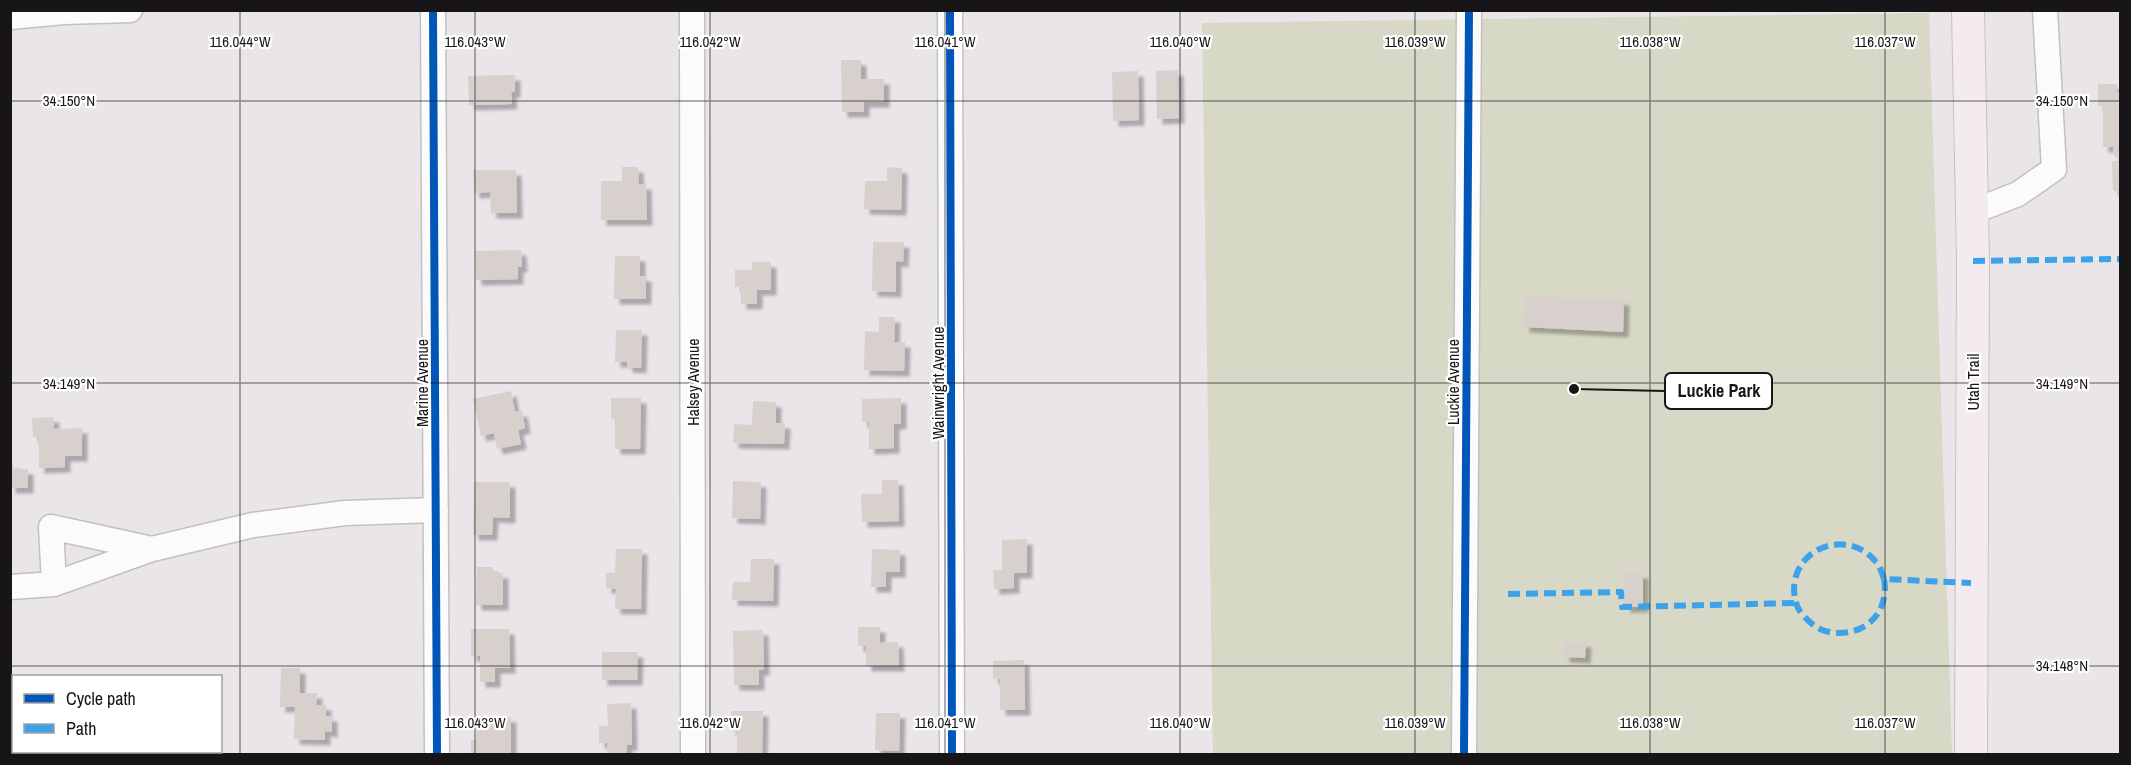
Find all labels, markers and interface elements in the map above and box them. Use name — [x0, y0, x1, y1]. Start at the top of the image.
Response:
text: 116.044°W — [209, 31, 271, 52]
text: 116.043°W — [444, 31, 506, 52]
text: 116.042°W — [679, 31, 741, 52]
text: 116.041°W — [914, 31, 976, 52]
text: 116.040°W — [1149, 31, 1211, 52]
text: 116.039°W — [1384, 31, 1446, 52]
text: 116.038°W — [1619, 31, 1681, 52]
text: 116.037°W — [1854, 31, 1916, 52]
text: 34.150°N — [43, 90, 95, 111]
text: 34.150°N — [2036, 90, 2088, 111]
street label: Wainwright Avenue — [927, 326, 949, 440]
street label: Halsey Avenue — [682, 338, 704, 426]
street label: Marine Avenue — [411, 339, 433, 427]
street label: Luckie Avenue — [1442, 339, 1464, 425]
street label: Utah Trail — [1962, 353, 1984, 410]
text: 34.149°N — [43, 373, 95, 394]
callout: Luckie Park — [1665, 373, 1772, 409]
text: 34.149°N — [2036, 373, 2088, 394]
text: Luckie Park — [1678, 378, 1761, 403]
text: 34.148°N — [2036, 655, 2088, 676]
legend — [12, 675, 222, 753]
text: Cycle path — [66, 686, 136, 711]
text: 116.043°W — [444, 712, 506, 733]
text: 116.042°W — [679, 712, 741, 733]
text: 116.041°W — [914, 712, 976, 733]
text: 116.040°W — [1149, 712, 1211, 733]
text: 116.039°W — [1384, 712, 1446, 733]
text: 116.038°W — [1619, 712, 1681, 733]
text: 116.037°W — [1854, 712, 1916, 733]
text: Path — [66, 716, 96, 741]

